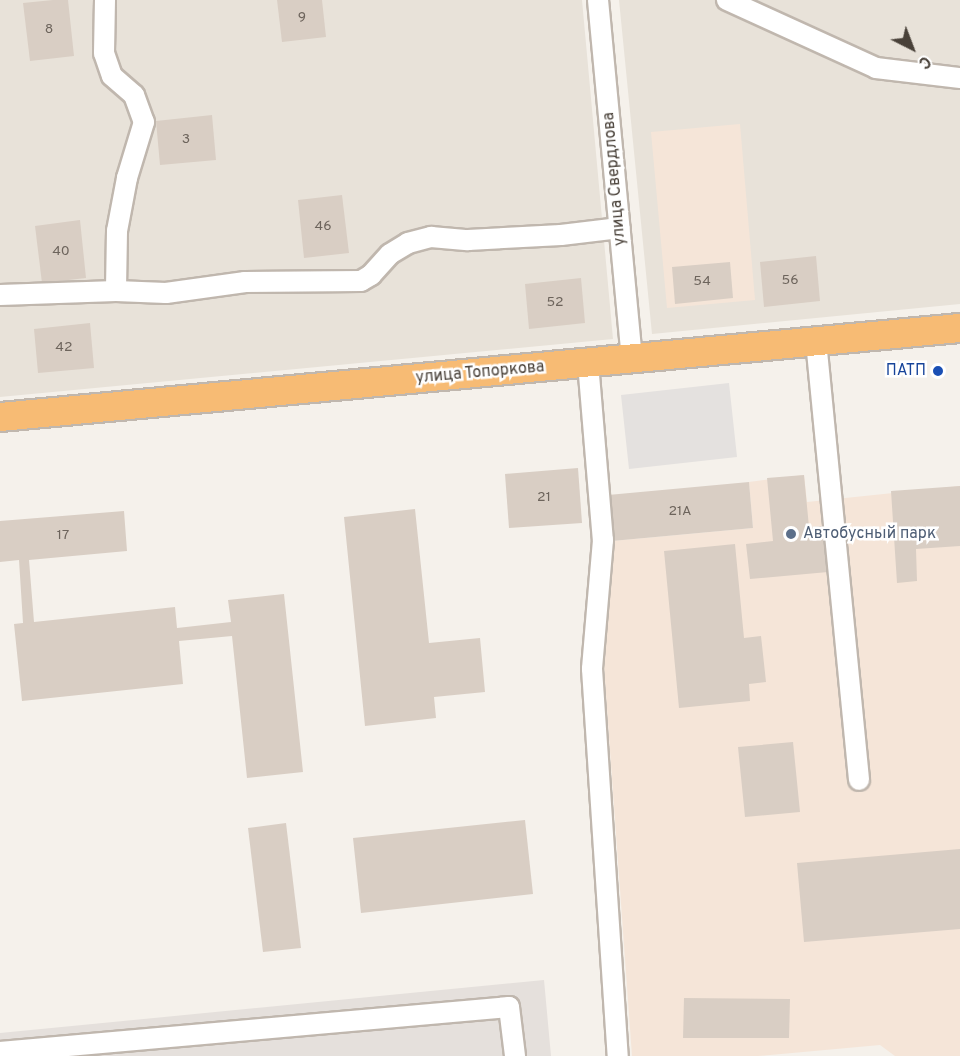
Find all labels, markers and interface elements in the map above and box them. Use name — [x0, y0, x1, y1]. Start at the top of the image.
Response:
house number: 9 — [298, 10, 306, 26]
north arrow — [882, 18, 942, 78]
house number: 8 — [45, 22, 53, 38]
text: С — [914, 51, 935, 72]
street label: улица Свердлова — [600, 111, 630, 247]
house number: 3 — [182, 132, 190, 148]
house number: 46 — [314, 219, 332, 235]
house number: 40 — [52, 244, 70, 260]
house number: 56 — [781, 273, 799, 289]
house number: 54 — [693, 274, 711, 290]
house number: 52 — [546, 295, 564, 311]
house number: 42 — [55, 340, 73, 356]
street label: улица Топоркова — [415, 358, 545, 388]
place label: ПАТП — [886, 361, 926, 381]
marker: ПАТП — [931, 364, 945, 378]
house number: 21 — [537, 490, 551, 506]
house number: 21А — [669, 504, 691, 520]
place label: Автобусный парк — [803, 524, 936, 544]
marker: Автобусный парк — [784, 527, 798, 541]
house number: 17 — [57, 528, 69, 544]

